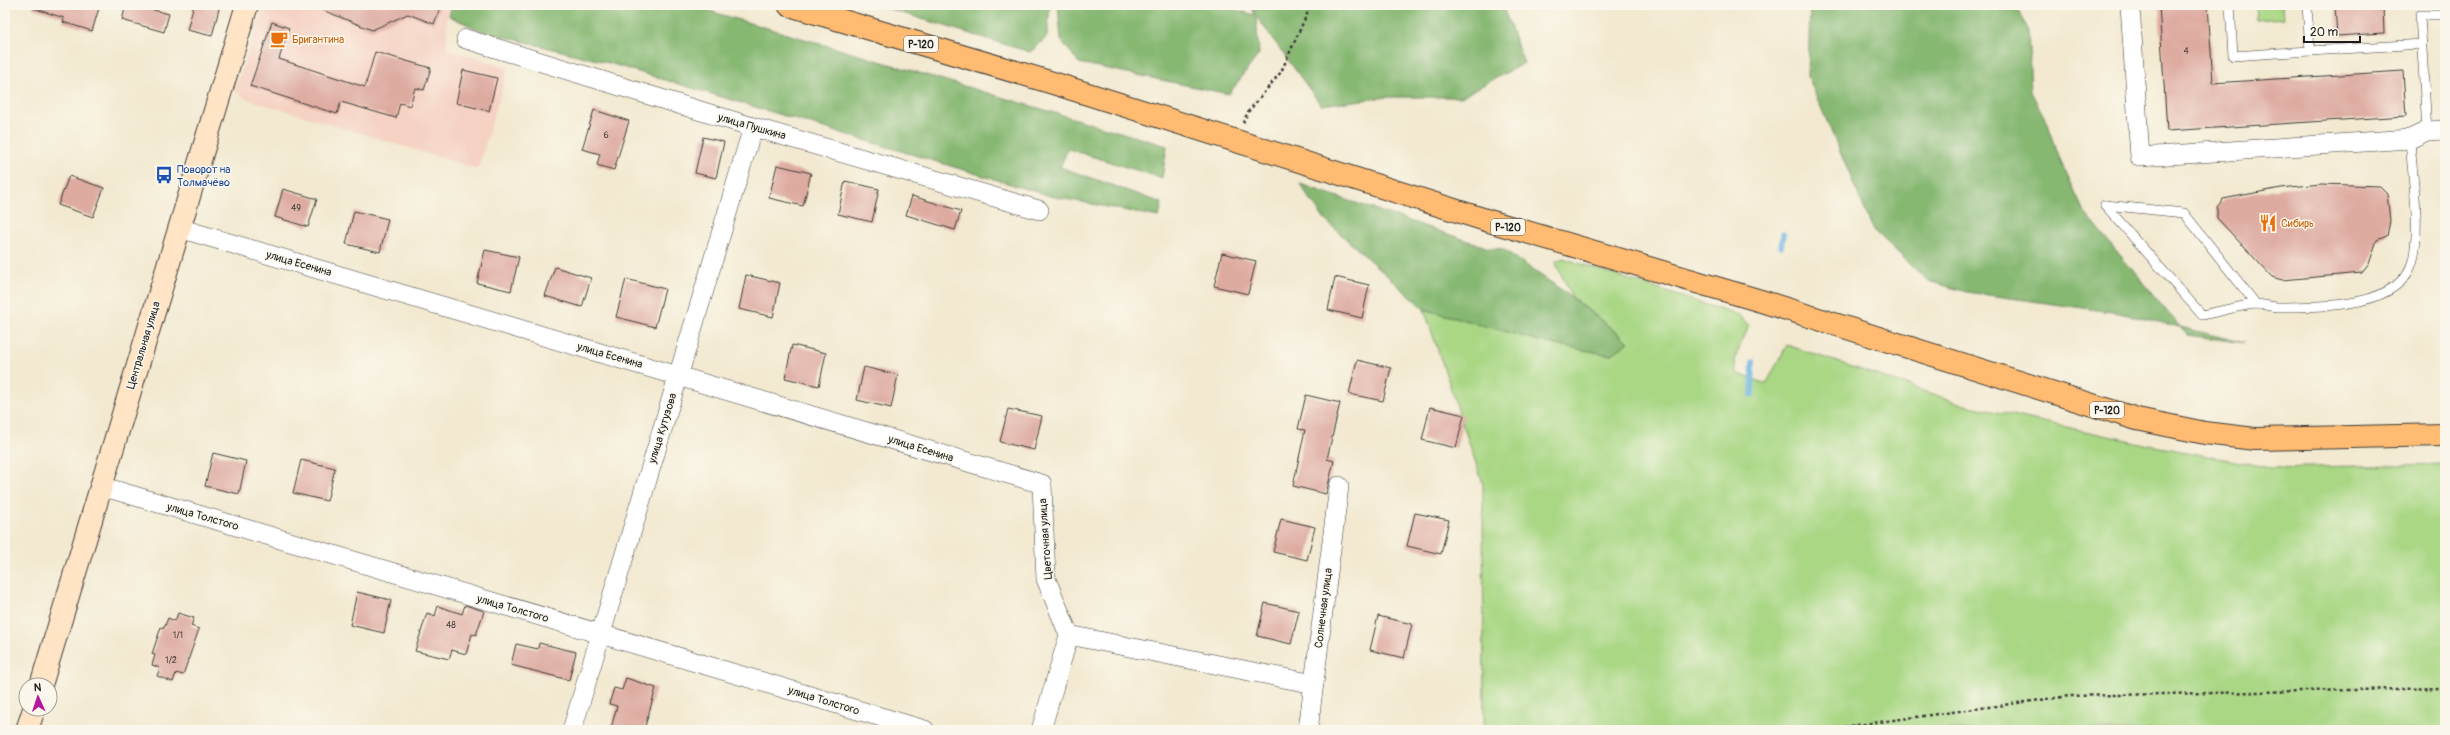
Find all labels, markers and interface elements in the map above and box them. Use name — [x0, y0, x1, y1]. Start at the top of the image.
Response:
scale bar — [2304, 18, 2360, 44]
text: 20 m — [2310, 25, 2339, 40]
cafe icon: Бригантина — [269, 29, 289, 49]
place label: Бригантина — [292, 33, 344, 46]
road number: Р-120 — [904, 36, 938, 52]
house number: 4 — [2183, 46, 2189, 57]
street label: улица Пушкина — [715, 110, 787, 142]
house number: 6 — [603, 130, 609, 141]
place label: Поворот на Толмачёво — [177, 163, 230, 189]
bus stop icon: Поворот на Толмачёво — [154, 165, 174, 185]
house number: 49 — [291, 203, 301, 214]
restaurant icon: Сибирь — [2258, 213, 2278, 233]
place label: Сибирь — [2281, 217, 2314, 230]
road number: Р-120 — [1491, 219, 1525, 235]
street label: улица Есенина — [264, 248, 333, 279]
street label: Центральная улица — [124, 300, 163, 391]
street label: улица Есенина — [575, 340, 644, 371]
street label: улица Кутузова — [645, 391, 679, 466]
road number: Р-120 — [2090, 402, 2124, 418]
street label: улица Есенина — [886, 432, 955, 465]
street label: Цветочная улица — [1036, 498, 1055, 580]
street label: улица Толстого — [165, 500, 240, 533]
street label: Солнечная улица — [1312, 567, 1335, 649]
street label: улица Толстого — [475, 592, 550, 625]
house number: 48 — [446, 620, 456, 631]
house number: 1/1 — [173, 630, 183, 641]
house number: 1/2 — [165, 655, 177, 666]
north arrow — [18, 677, 58, 717]
text: N — [33, 681, 42, 694]
street label: улица Толстого — [786, 683, 861, 718]

